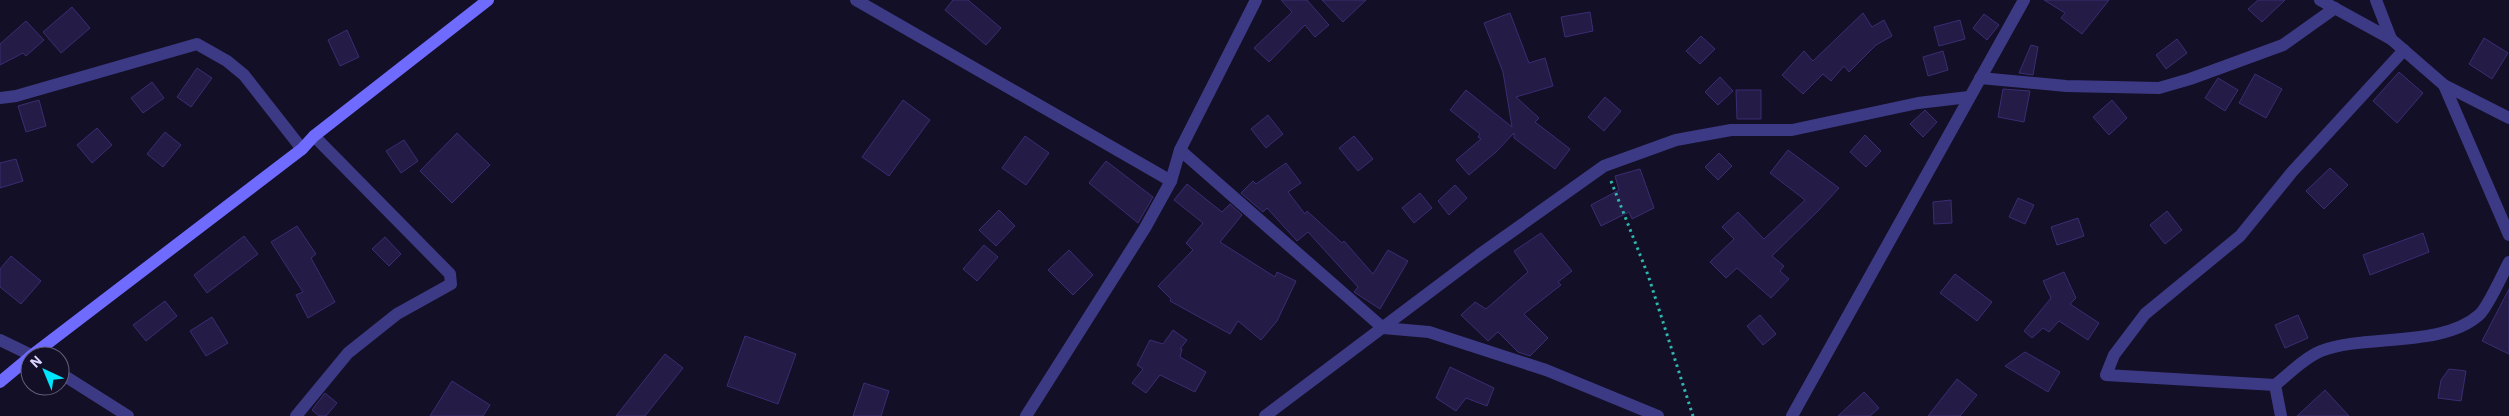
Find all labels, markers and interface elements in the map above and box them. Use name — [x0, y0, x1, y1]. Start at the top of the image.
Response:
north arrow — [20, 346, 70, 396]
text: N — [26, 352, 46, 372]

